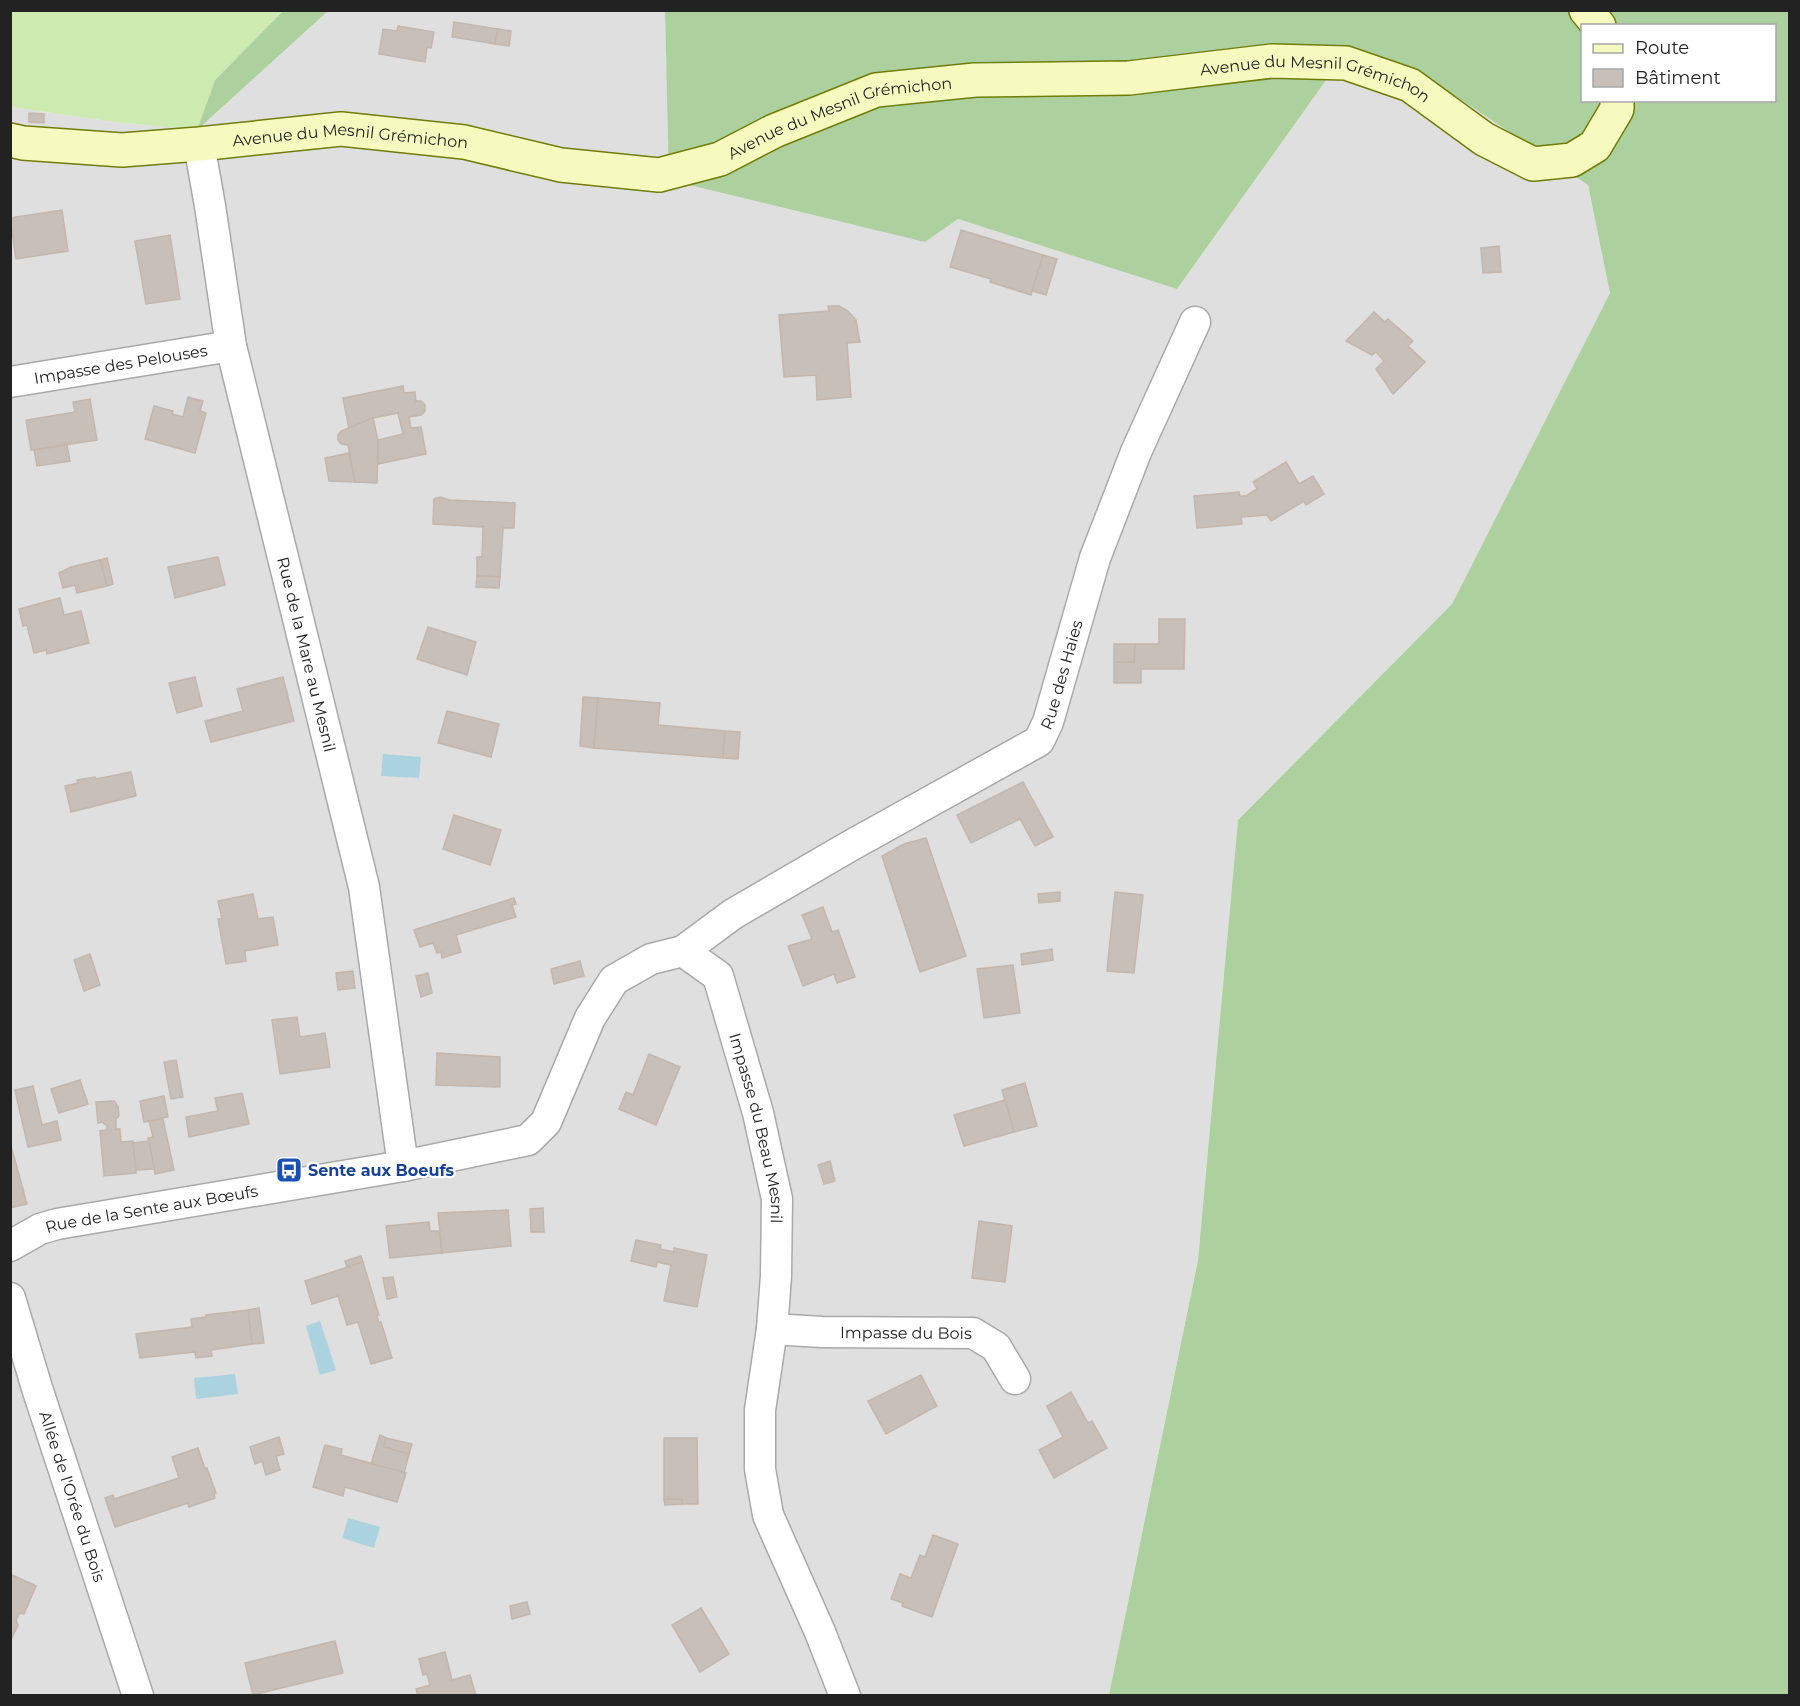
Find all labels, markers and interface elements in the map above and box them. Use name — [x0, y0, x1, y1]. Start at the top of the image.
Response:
legend — [1581, 24, 1776, 102]
text: Route — [1635, 37, 1689, 59]
street label: Avenue du Mesnil Grémichon — [1199, 52, 1434, 107]
text: Bâtiment — [1635, 67, 1721, 89]
street label: Avenue du Mesnil Grémichon — [725, 73, 953, 163]
street label: Avenue du Mesnil Grémichon — [232, 120, 469, 152]
street label: Impasse des Pelouses — [32, 341, 209, 388]
street label: Rue de la Mare au Mesnil — [273, 555, 339, 754]
street label: Rue des Haies — [1037, 618, 1087, 733]
street label: Impasse du Beau Mesnil — [725, 1031, 786, 1224]
bus stop icon: Sente aux Boeufs — [274, 1155, 304, 1185]
place label: Sente aux Boeufs — [308, 1161, 455, 1180]
street label: Rue de la Sente aux Bœufs — [43, 1181, 260, 1237]
street label: Impasse du Bois — [840, 1323, 972, 1343]
street label: Allée de l'Orée du Bois — [35, 1409, 109, 1585]

